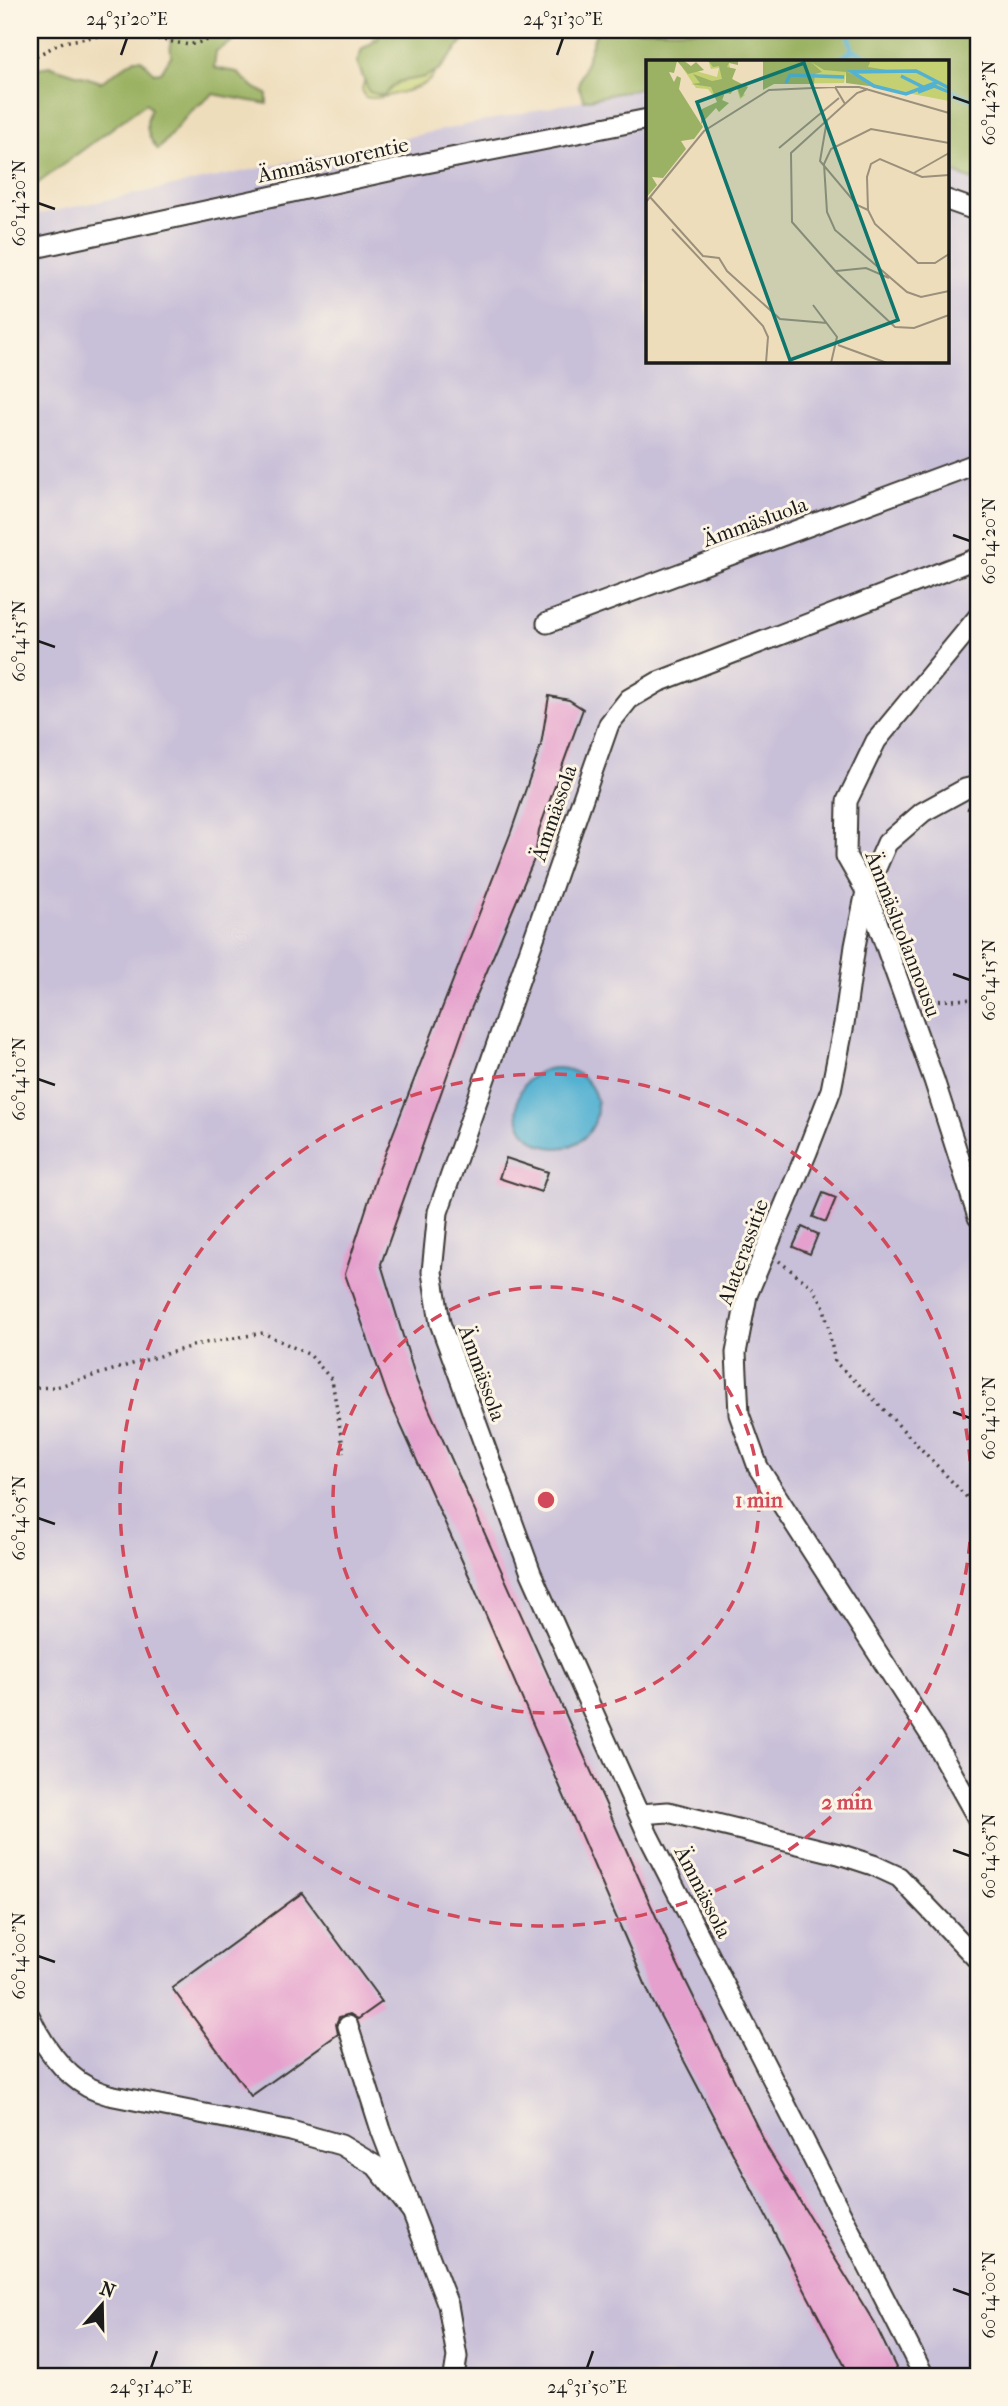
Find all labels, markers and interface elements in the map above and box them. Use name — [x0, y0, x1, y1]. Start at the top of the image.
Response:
text: 24°31'20"E — [86, 9, 168, 30]
text: 24°31'30"E — [523, 9, 603, 30]
inset map — [646, 60, 948, 362]
text: 60°14'25"N — [979, 60, 1000, 145]
street label: Ämmäsvuorentie — [254, 132, 411, 188]
text: 60°14'20"N — [9, 159, 30, 247]
street label: Ämmäsluola — [699, 492, 811, 552]
text: 60°14'20"N — [979, 497, 1000, 585]
text: 60°14'15"N — [9, 600, 30, 682]
street label: Ämmässola — [526, 762, 582, 865]
street label: Ämmäsluolannousu — [860, 847, 946, 1020]
text: 60°14'15"N — [979, 939, 1000, 1021]
text: 60°14'10"N — [9, 1037, 30, 1121]
street label: Alaterassitie — [712, 1196, 773, 1309]
street label: Ämmässola — [453, 1321, 510, 1424]
text: 60°14'10"N — [979, 1376, 1000, 1460]
text: 60°14'05"N — [9, 1475, 30, 1561]
centre of rings — [534, 1488, 558, 1512]
text: 1 min — [735, 1488, 784, 1512]
text: 2 min — [821, 1790, 873, 1814]
text: 60°14'05"N — [979, 1813, 1000, 1899]
street label: Ämmässola — [669, 1841, 736, 1942]
text: 60°14'00"N — [9, 1912, 30, 2000]
text: 60°14'00"N — [979, 2251, 1000, 2339]
north arrow — [66, 2270, 136, 2340]
text: N — [97, 2277, 119, 2303]
text: 24°31'40"E — [110, 2377, 192, 2398]
text: 24°31'50"E — [547, 2377, 627, 2398]

